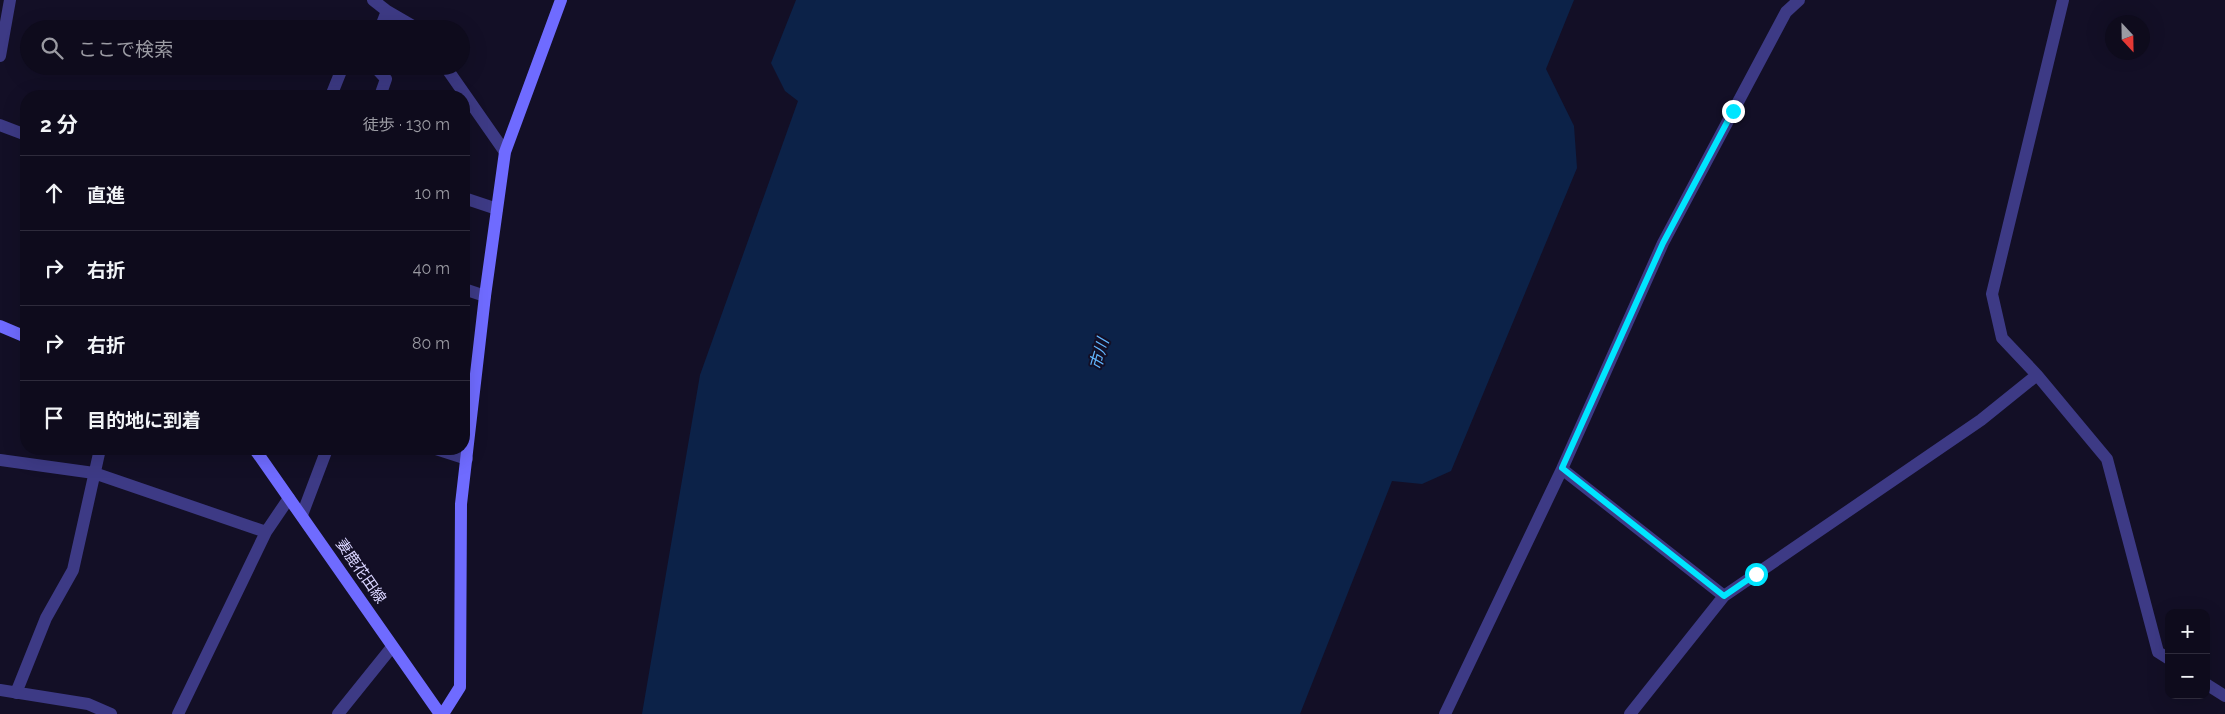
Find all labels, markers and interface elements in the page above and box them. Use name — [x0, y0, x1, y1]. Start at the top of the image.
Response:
north arrow — [2105, 15, 2150, 60]
search box — [20, 20, 470, 75]
icon: search — [38, 34, 66, 62]
text: ここで検索 — [78, 38, 173, 60]
route end — [1722, 100, 1745, 123]
text: 2 分 — [40, 112, 78, 137]
text: 徒歩 · 130 m — [363, 115, 450, 134]
icon: ahead — [40, 179, 68, 207]
text: 直進 — [87, 184, 125, 206]
text: 10 m — [415, 184, 450, 203]
icon: right — [40, 254, 68, 282]
text: 右折 — [87, 259, 125, 281]
text: 40 m — [413, 259, 450, 278]
icon: right — [40, 329, 68, 357]
text: 右折 — [87, 334, 125, 356]
text: 80 m — [412, 334, 450, 353]
water label: 市川 — [1085, 334, 1113, 372]
icon: arrive — [40, 404, 68, 432]
text: 目的地に到着 — [87, 409, 201, 431]
street label: 妻鹿花田線 — [332, 535, 390, 607]
route start — [1745, 563, 1768, 586]
map controls — [2165, 609, 2210, 699]
button: + — [2165, 609, 2210, 654]
button: − — [2165, 654, 2210, 699]

